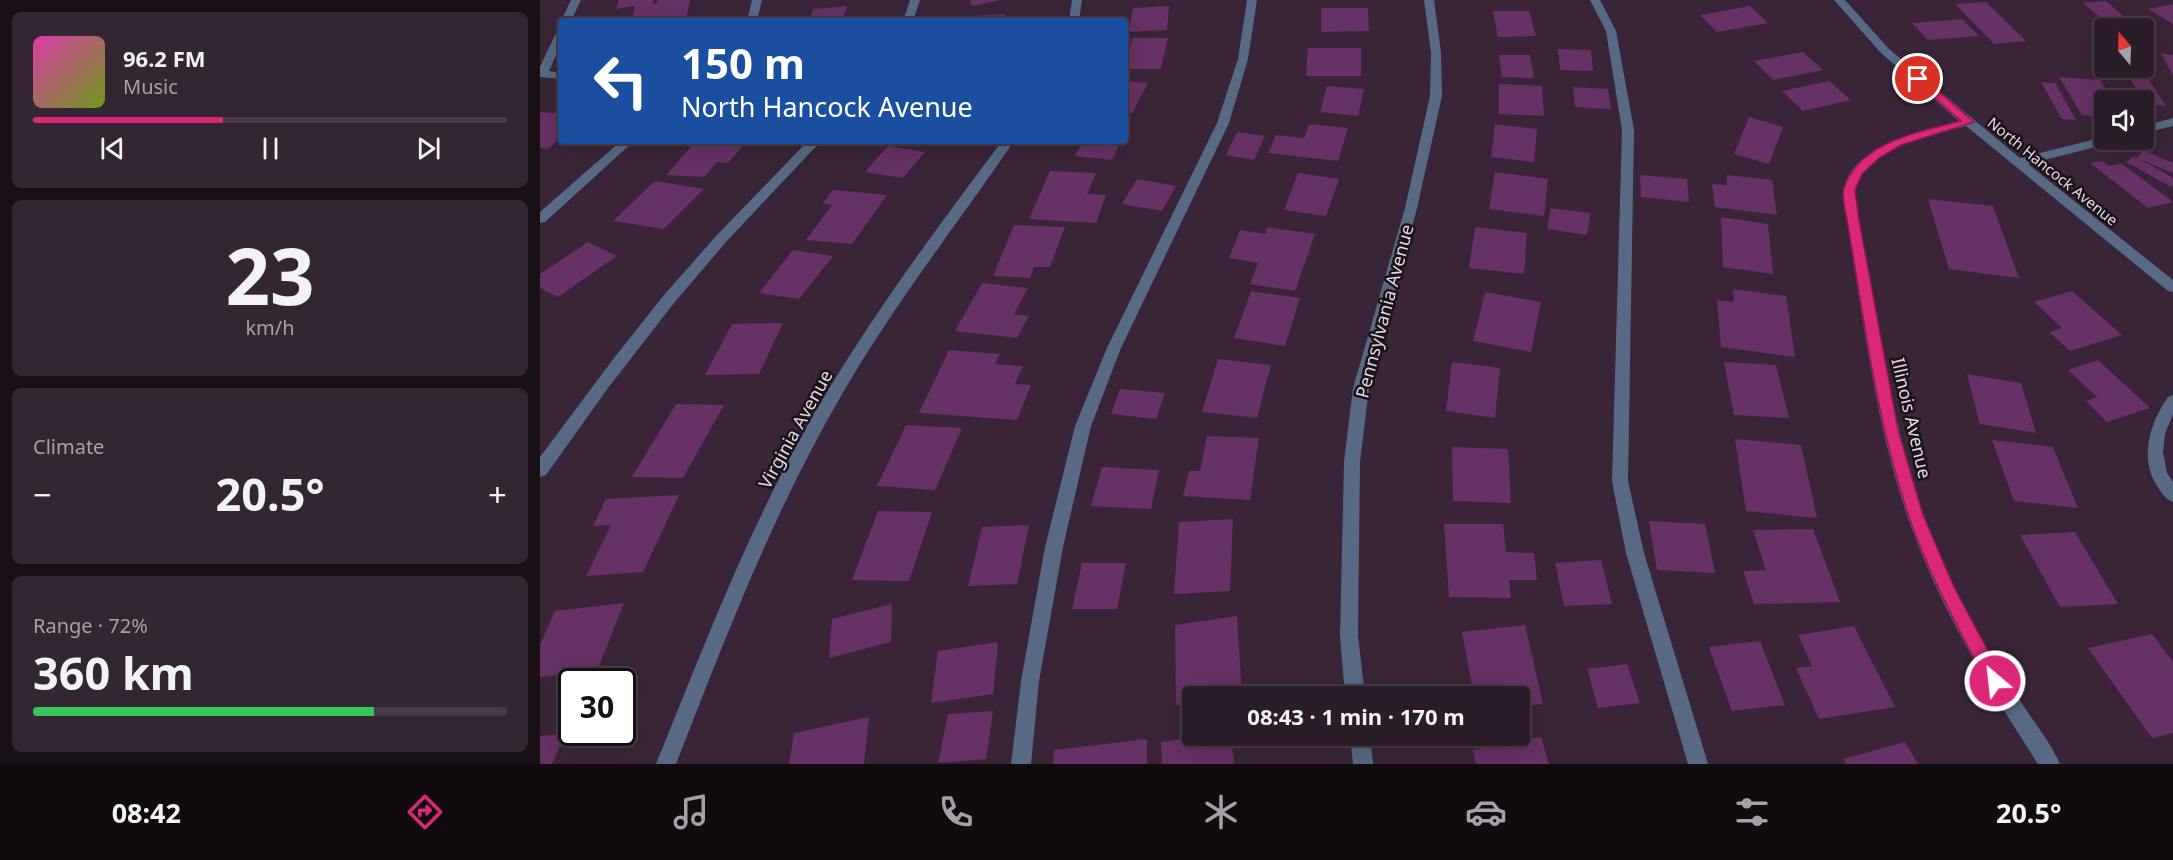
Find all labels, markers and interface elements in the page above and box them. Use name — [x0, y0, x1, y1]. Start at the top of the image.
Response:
north arrow — [2094, 18, 2154, 78]
map controls — [2094, 18, 2154, 150]
text: 150 m — [681, 34, 805, 91]
icon: left — [582, 42, 660, 120]
text: 96.2 FM — [123, 43, 205, 73]
pin — [1892, 53, 1943, 104]
icon: arrive — [1901, 62, 1934, 95]
text: Music — [123, 73, 178, 100]
text: North Hancock Avenue — [681, 88, 973, 125]
button: sound — [2094, 90, 2154, 150]
street label: North Hancock Avenue — [1984, 112, 2122, 230]
icon: previous — [96, 132, 129, 165]
icon: pause — [254, 132, 287, 165]
icon: next — [412, 132, 445, 165]
text: 23 — [225, 222, 315, 328]
street label: Pennsylvania Avenue — [1349, 222, 1419, 400]
text: km/h — [245, 314, 295, 341]
street label: Illinois Avenue — [1886, 355, 1938, 481]
street label: Virginia Avenue — [752, 365, 838, 493]
text: Climate — [33, 433, 104, 460]
text: 20.5° — [216, 463, 324, 524]
text: − — [33, 472, 52, 517]
text: + — [488, 472, 507, 517]
text: Range · 72% — [33, 612, 148, 639]
text: 360 km — [33, 642, 194, 703]
position arrow — [1963, 649, 2027, 713]
speed limit sign: 30 — [558, 668, 636, 746]
text: 08:43 · 1 min · 170 m — [1247, 701, 1465, 731]
icon: directions — [404, 791, 446, 833]
icon: music — [670, 791, 712, 833]
icon: phone — [935, 791, 977, 833]
icon: climate — [1200, 791, 1242, 833]
icon: car — [1465, 791, 1507, 833]
icon: filters — [1731, 791, 1773, 833]
text: 08:42 — [112, 794, 181, 831]
text: 20.5° — [1996, 794, 2061, 831]

